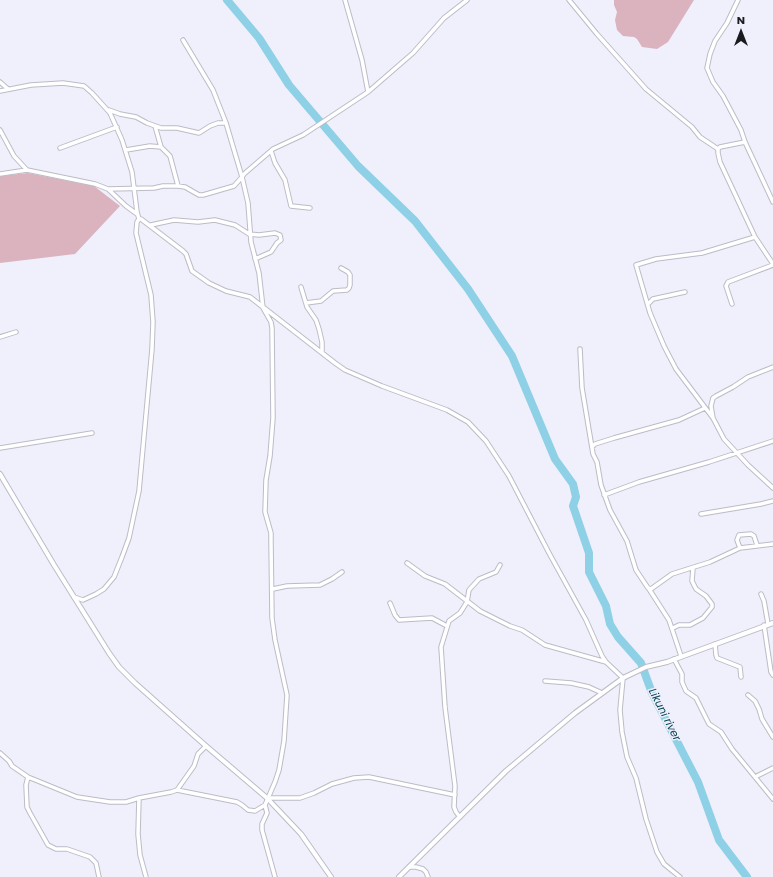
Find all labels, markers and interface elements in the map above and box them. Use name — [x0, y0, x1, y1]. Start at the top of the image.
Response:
north arrow — [721, 12, 761, 52]
text: N — [737, 12, 745, 28]
water label: Likuni river — [645, 687, 683, 743]

